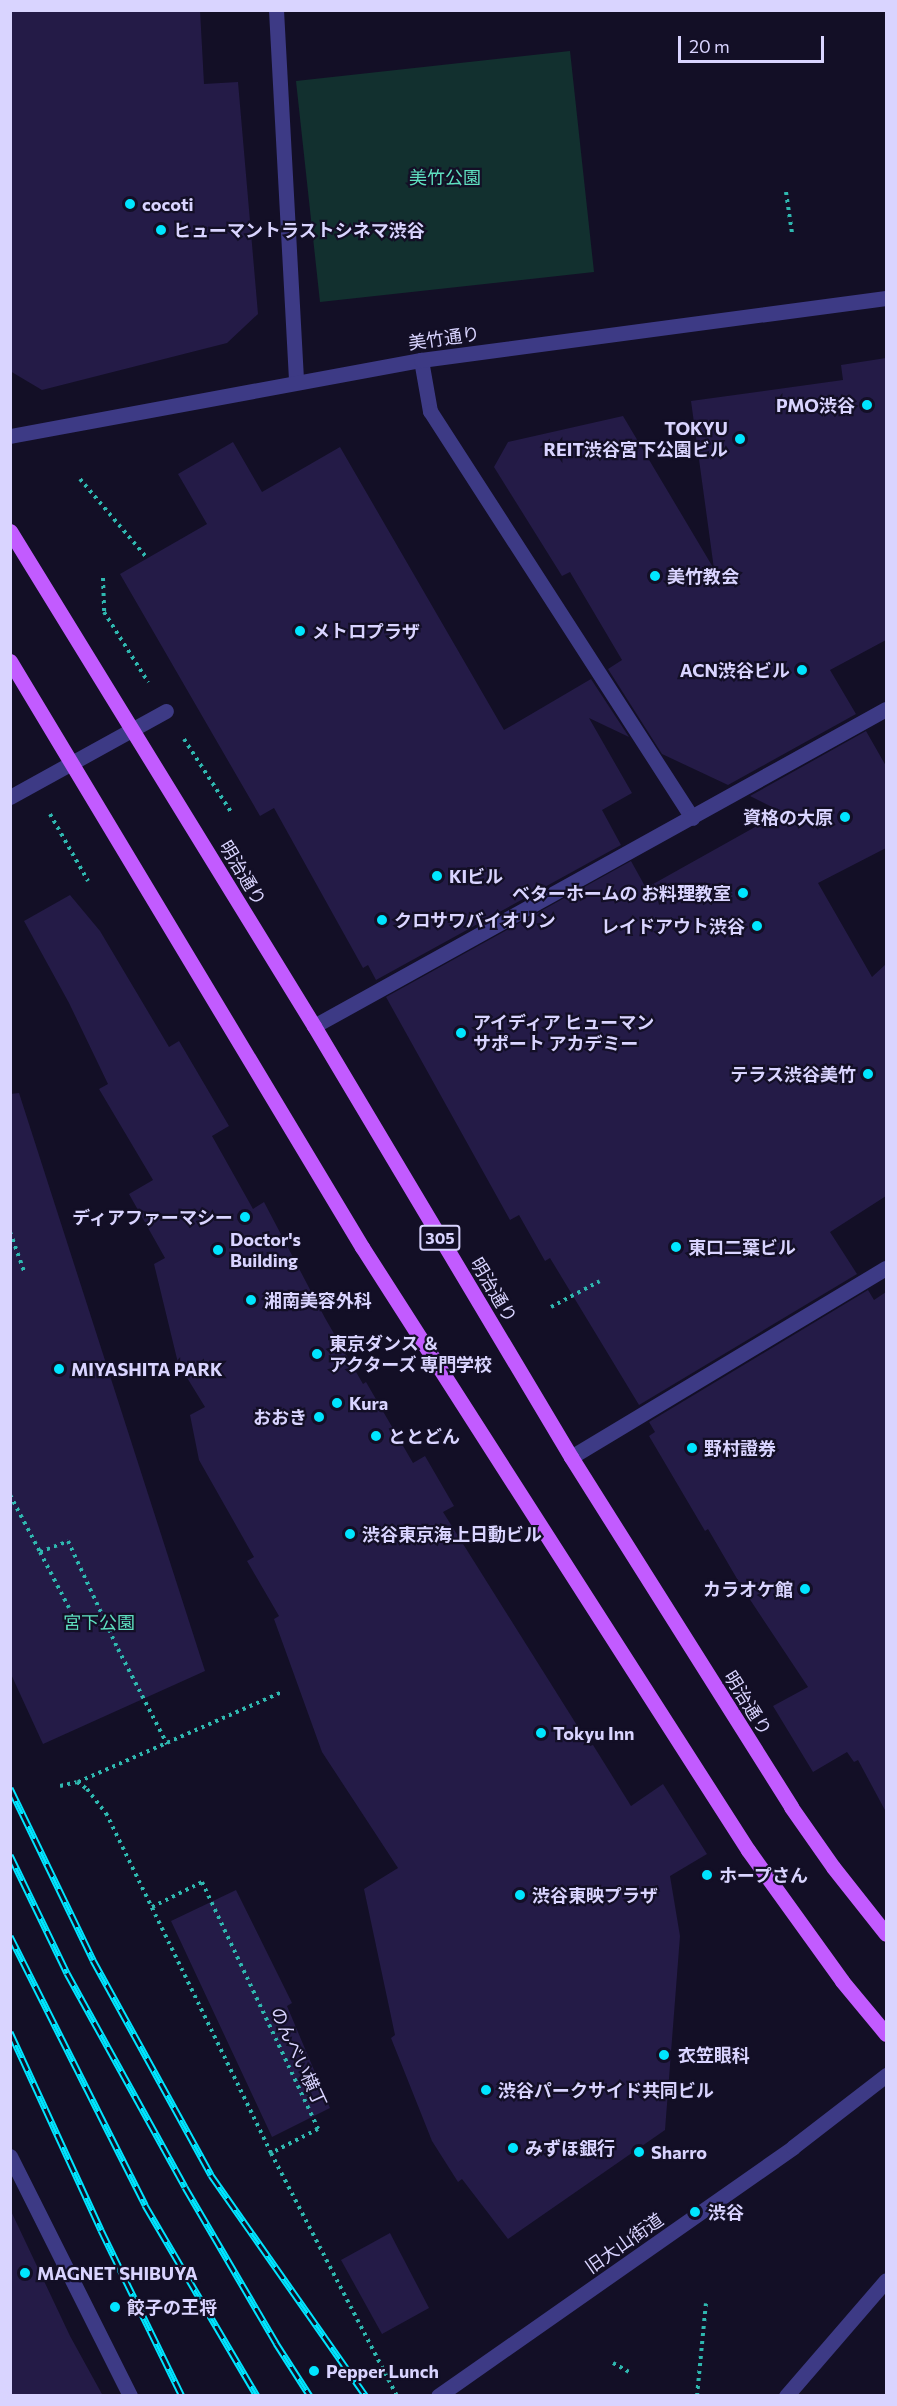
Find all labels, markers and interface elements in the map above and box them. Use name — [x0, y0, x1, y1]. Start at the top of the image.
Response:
scale bar — [681, 24, 826, 62]
text: 20 m — [689, 35, 730, 57]
park label: 美竹公園 — [409, 166, 481, 188]
place label: cocoti — [142, 193, 194, 215]
marker: cocoti — [123, 197, 137, 211]
place label: ヒューマントラストシネマ渋谷 — [173, 219, 425, 241]
marker: ヒューマントラストシネマ渋谷 — [154, 223, 168, 237]
street label: 美竹通り — [407, 322, 481, 354]
place label: PMO渋谷 — [776, 394, 855, 416]
marker: PMO渋谷 — [860, 398, 874, 412]
place label: TOKYU REIT渋谷宮下公園ビル — [544, 418, 728, 460]
marker: TOKYU REIT渋谷宮下公園ビル — [733, 432, 747, 446]
place label: 美竹教会 — [667, 565, 739, 587]
marker: 美竹教会 — [648, 569, 662, 583]
place label: メトロプラザ — [312, 620, 420, 642]
marker: メトロプラザ — [293, 624, 307, 638]
place label: ACN渋谷ビル — [680, 659, 790, 681]
marker: ACN渋谷ビル — [795, 663, 809, 677]
place label: 資格の大原 — [743, 806, 833, 828]
marker: 資格の大原 — [838, 810, 852, 824]
street label: 明治通り — [215, 837, 271, 909]
place label: KIビル — [449, 865, 503, 887]
marker: KIビル — [430, 869, 444, 883]
place label: ベターホームの お料理教室 — [512, 882, 731, 904]
marker: ベターホームの お料理教室 — [736, 886, 750, 900]
place label: クロサワバイオリン — [394, 909, 556, 931]
marker: クロサワバイオリン — [375, 913, 389, 927]
place label: レイドアウト渋谷 — [601, 915, 745, 937]
marker: レイドアウト渋谷 — [750, 919, 764, 933]
place label: アイディア ヒューマン サポート アカデミー — [473, 1012, 656, 1054]
marker: アイディア ヒューマン サポート アカデミー — [454, 1026, 468, 1040]
place label: テラス渋谷美竹 — [730, 1063, 856, 1085]
marker: テラス渋谷美竹 — [861, 1067, 875, 1081]
place label: ディアファーマシー — [71, 1206, 233, 1228]
marker: ディアファーマシー — [238, 1210, 252, 1224]
road number: 305 — [419, 1225, 461, 1251]
place label: Doctor's Building — [230, 1229, 301, 1272]
place label: 東口二葉ビル — [688, 1236, 796, 1258]
marker: 東口二葉ビル — [669, 1240, 683, 1254]
marker: Doctor's Building — [211, 1243, 225, 1257]
street label: 明治通り — [466, 1254, 522, 1326]
place label: 湘南美容外科 — [264, 1289, 372, 1311]
marker: 湘南美容外科 — [242, 1291, 260, 1309]
place label: 東京ダンス ＆ アクターズ 専門学校 — [329, 1333, 494, 1376]
marker: 東京ダンス ＆ アクターズ 専門学校 — [310, 1347, 324, 1361]
place label: MIYASHITA PARK — [71, 1358, 222, 1380]
marker: MIYASHITA PARK — [52, 1362, 66, 1376]
place label: Kura — [349, 1392, 388, 1414]
marker: Kura — [330, 1396, 344, 1410]
place label: おおき — [253, 1406, 307, 1428]
marker: おおき — [312, 1410, 326, 1424]
place label: ととどん — [388, 1425, 460, 1447]
marker: ととどん — [369, 1429, 383, 1443]
place label: 野村證券 — [704, 1437, 776, 1459]
marker: 野村證券 — [685, 1441, 699, 1455]
place label: 渋谷東京海上日動ビル — [362, 1523, 542, 1545]
marker: 渋谷東京海上日動ビル — [343, 1527, 357, 1541]
place label: カラオケ館 — [703, 1578, 793, 1600]
marker: カラオケ館 — [798, 1582, 812, 1596]
park label: 宮下公園 — [63, 1611, 135, 1633]
street label: 明治通り — [720, 1667, 776, 1739]
place label: Tokyu Inn — [553, 1722, 634, 1744]
marker: Tokyu Inn — [534, 1726, 548, 1740]
place label: ホープさん — [719, 1864, 809, 1886]
marker: ホープさん — [700, 1868, 714, 1882]
place label: 渋谷東映プラザ — [532, 1884, 658, 1906]
marker: 渋谷東映プラザ — [513, 1888, 527, 1902]
street label: のんべい横丁 — [266, 2003, 332, 2111]
place label: 衣笠眼科 — [678, 2044, 750, 2066]
marker: 衣笠眼科 — [655, 2046, 673, 2064]
place label: 渋谷パークサイド共同ビル — [498, 2079, 714, 2101]
marker: 渋谷パークサイド共同ビル — [479, 2083, 493, 2097]
place label: みずほ銀行 — [525, 2137, 615, 2159]
marker: みずほ銀行 — [506, 2141, 520, 2155]
place label: Sharro — [651, 2141, 707, 2163]
marker: Sharro — [632, 2145, 646, 2159]
place label: 渋谷 — [708, 2201, 744, 2223]
marker: 渋谷 — [686, 2203, 704, 2221]
street label: 旧大山街道 — [581, 2208, 667, 2278]
place label: MAGNET SHIBUYA — [37, 2262, 198, 2284]
marker: MAGNET SHIBUYA — [18, 2266, 32, 2280]
place label: 餃子の王将 — [127, 2296, 217, 2318]
marker: 餃子の王将 — [108, 2300, 122, 2314]
place label: Pepper Lunch — [326, 2360, 439, 2382]
marker: Pepper Lunch — [307, 2364, 321, 2378]

